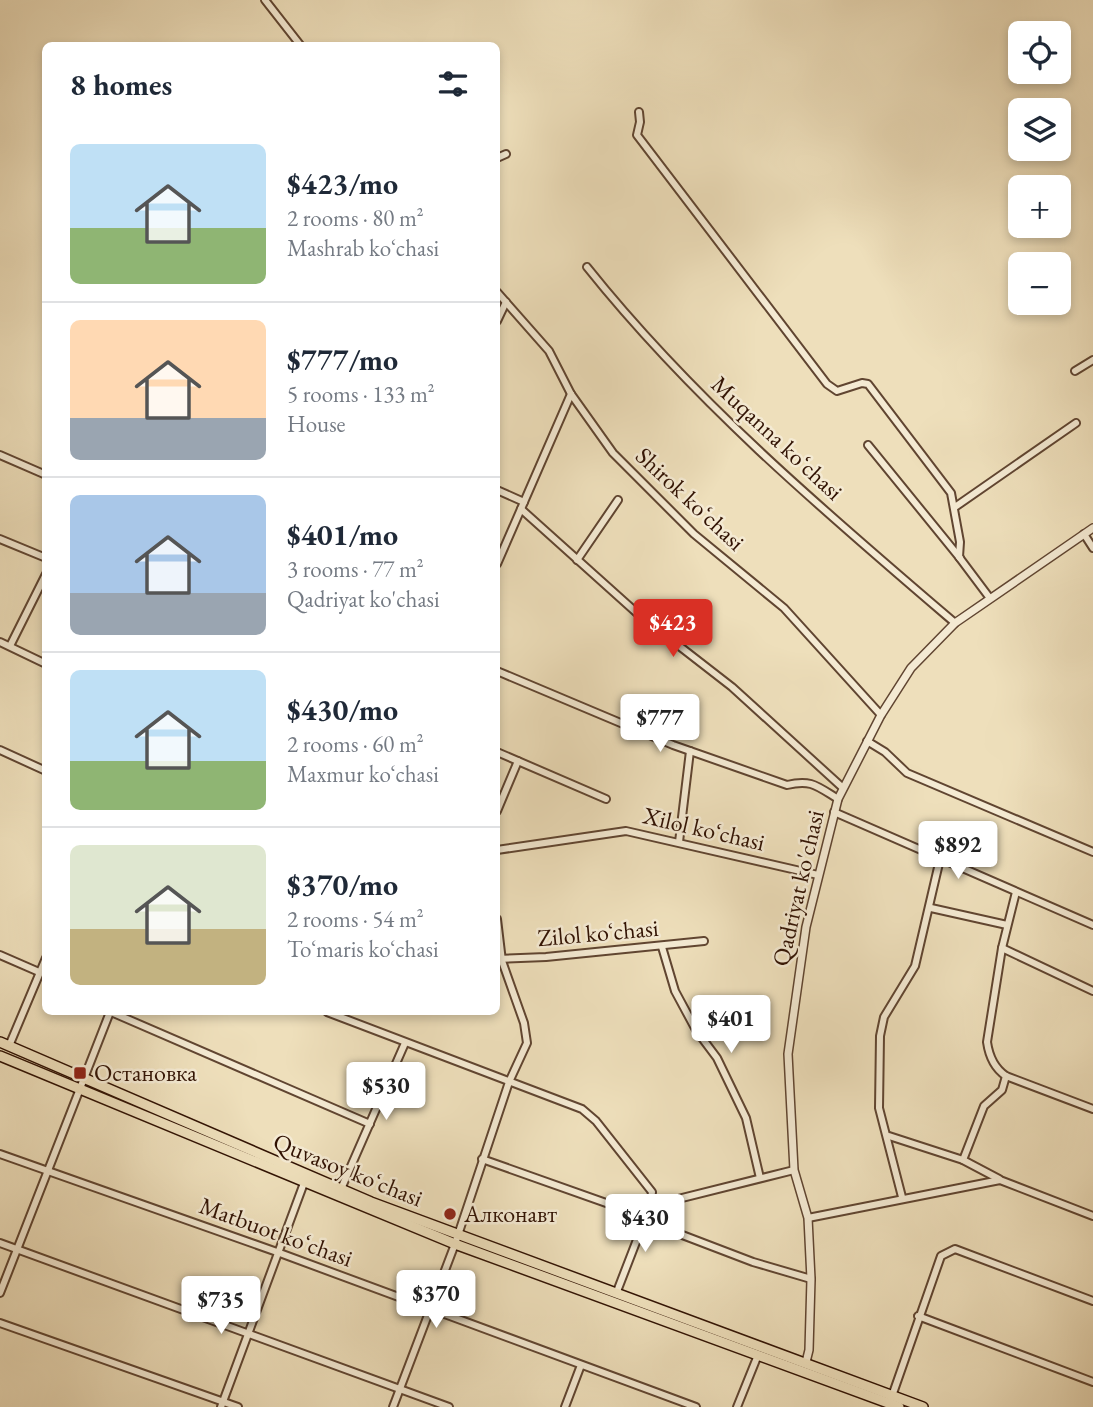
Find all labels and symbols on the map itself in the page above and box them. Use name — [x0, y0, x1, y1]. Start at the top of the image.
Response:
street label: Muqanna koʻchasi — [705, 369, 850, 507]
street label: Shirok koʻchasi — [629, 440, 752, 557]
pin: $423 — [632, 600, 714, 659]
pin: $777 — [619, 694, 701, 754]
street label: Xilol koʻchasi — [639, 799, 768, 858]
street label: Qadriyat ko'chasi — [764, 807, 831, 969]
pin: $892 — [917, 822, 999, 881]
street label: Zilol koʻchasi — [536, 912, 660, 953]
pin: $401 — [690, 996, 772, 1055]
place label: Остановка — [94, 1057, 197, 1088]
pin: $530 — [345, 1062, 427, 1122]
marker: Остановка — [72, 1065, 88, 1081]
street label: Quvasoy koʻchasi — [269, 1126, 427, 1214]
street label: Matbuot koʻchasi — [195, 1189, 357, 1274]
pin: $430 — [604, 1194, 686, 1254]
place label: Алконавт — [463, 1198, 557, 1229]
marker: Алконавт — [442, 1206, 458, 1222]
pin: $370 — [395, 1270, 477, 1330]
pin: $735 — [180, 1276, 262, 1336]

